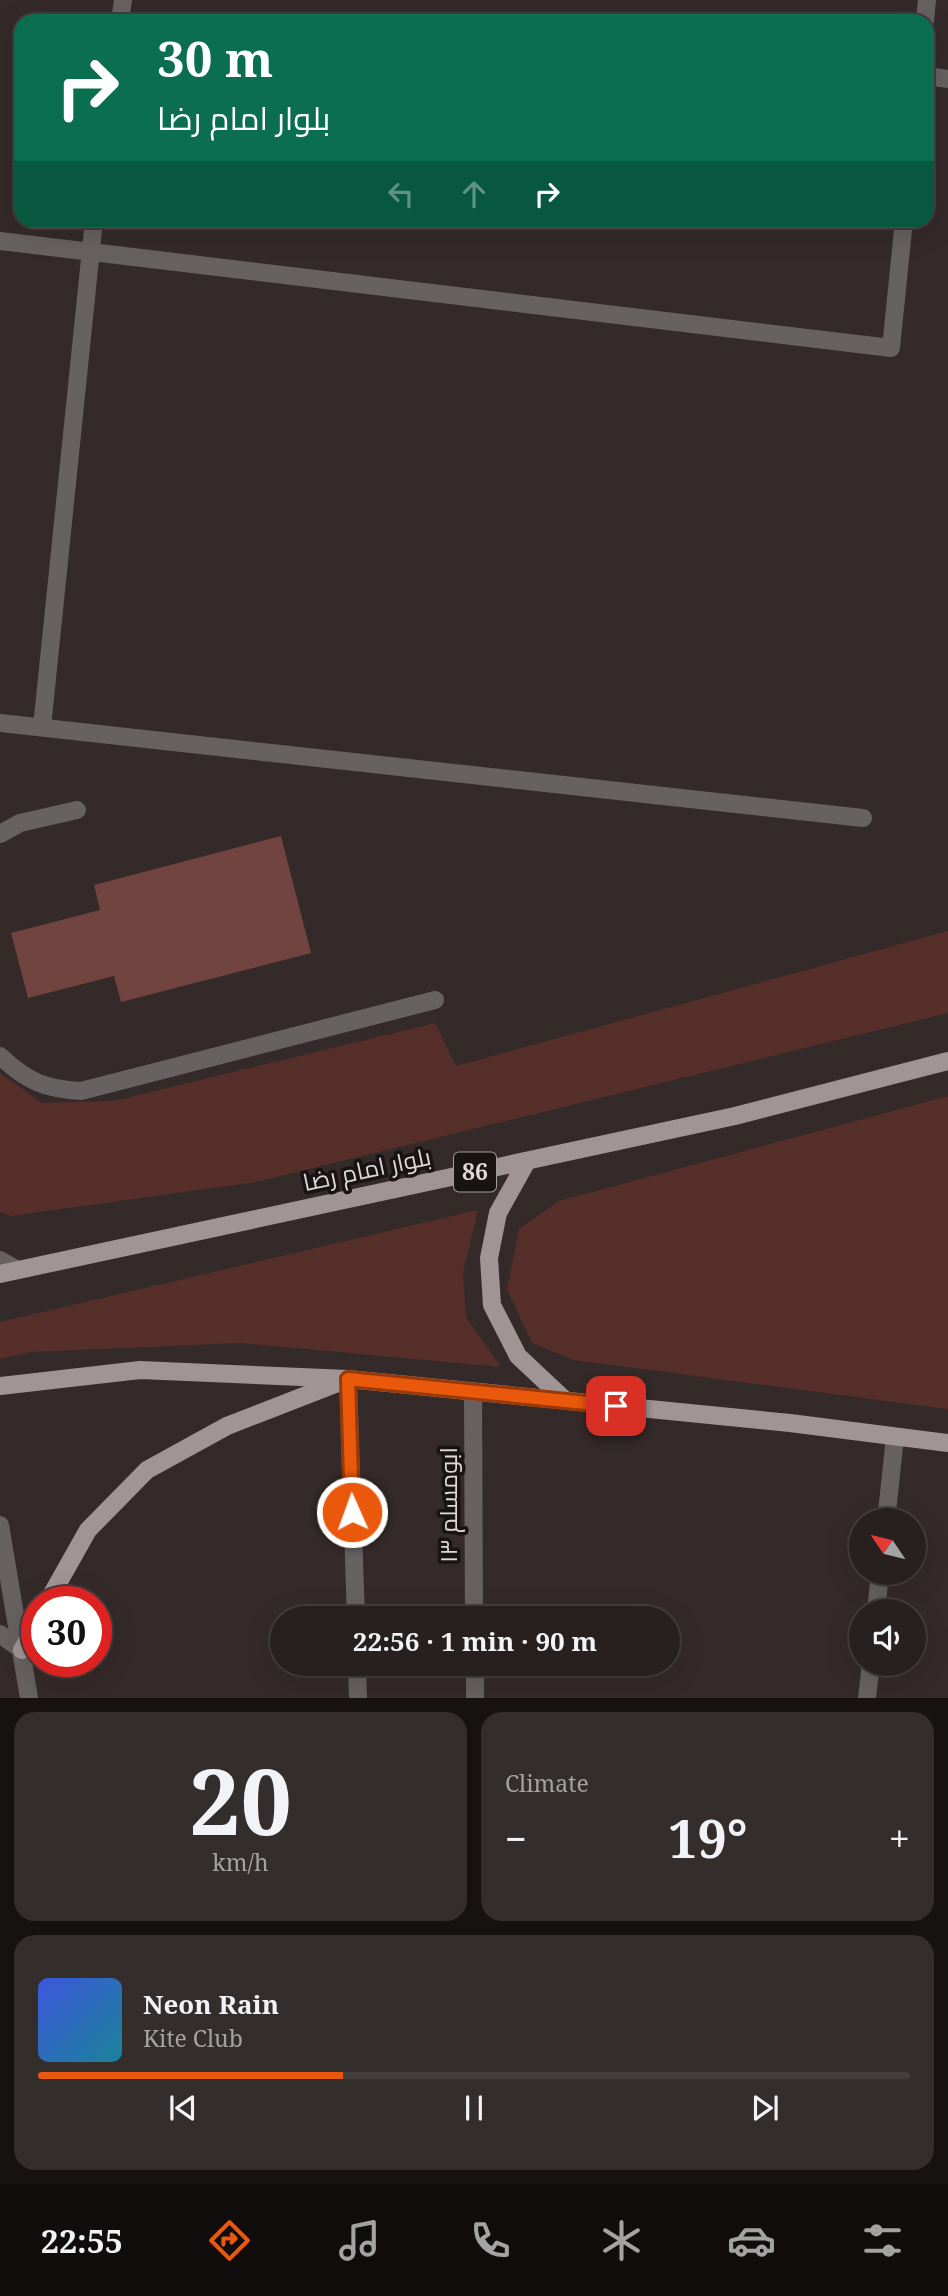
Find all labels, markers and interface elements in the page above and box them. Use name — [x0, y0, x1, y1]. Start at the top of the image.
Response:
text: 30 m — [157, 25, 273, 91]
icon: right — [42, 42, 133, 133]
text: بلوار امام رضا — [157, 96, 330, 139]
icon: left — [382, 175, 420, 213]
icon: ahead — [455, 175, 493, 213]
icon: right — [528, 175, 566, 213]
street label: بلوار امام رضا — [300, 1139, 434, 1199]
road number: 86 — [454, 1152, 496, 1191]
pin — [586, 1376, 646, 1436]
icon: arrive — [597, 1387, 635, 1425]
street label: ابومسلم ۱۳ — [431, 1447, 465, 1563]
position arrow — [315, 1475, 389, 1549]
north arrow — [849, 1508, 926, 1586]
map controls — [849, 1508, 926, 1676]
speed limit sign: 30 — [21, 1586, 112, 1677]
button: sound — [849, 1599, 926, 1676]
text: 22:56 · 1 min · 90 m — [353, 1623, 597, 1659]
text: 20 — [189, 1738, 292, 1862]
text: Climate — [505, 1767, 589, 1799]
text: 19° — [668, 1802, 748, 1873]
text: − — [505, 1812, 527, 1864]
text: + — [889, 1812, 910, 1864]
text: km/h — [212, 1846, 269, 1878]
text: Neon Rain — [143, 1986, 279, 2022]
text: Kite Club — [143, 2022, 243, 2054]
icon: previous — [164, 2089, 202, 2127]
icon: pause — [455, 2089, 493, 2127]
icon: next — [746, 2089, 784, 2127]
icon: directions — [205, 2216, 254, 2265]
icon: music — [335, 2216, 384, 2265]
icon: phone — [466, 2216, 515, 2265]
icon: climate — [597, 2216, 646, 2265]
icon: car — [727, 2216, 776, 2265]
icon: filters — [858, 2216, 907, 2265]
text: 22:55 — [41, 2219, 123, 2262]

